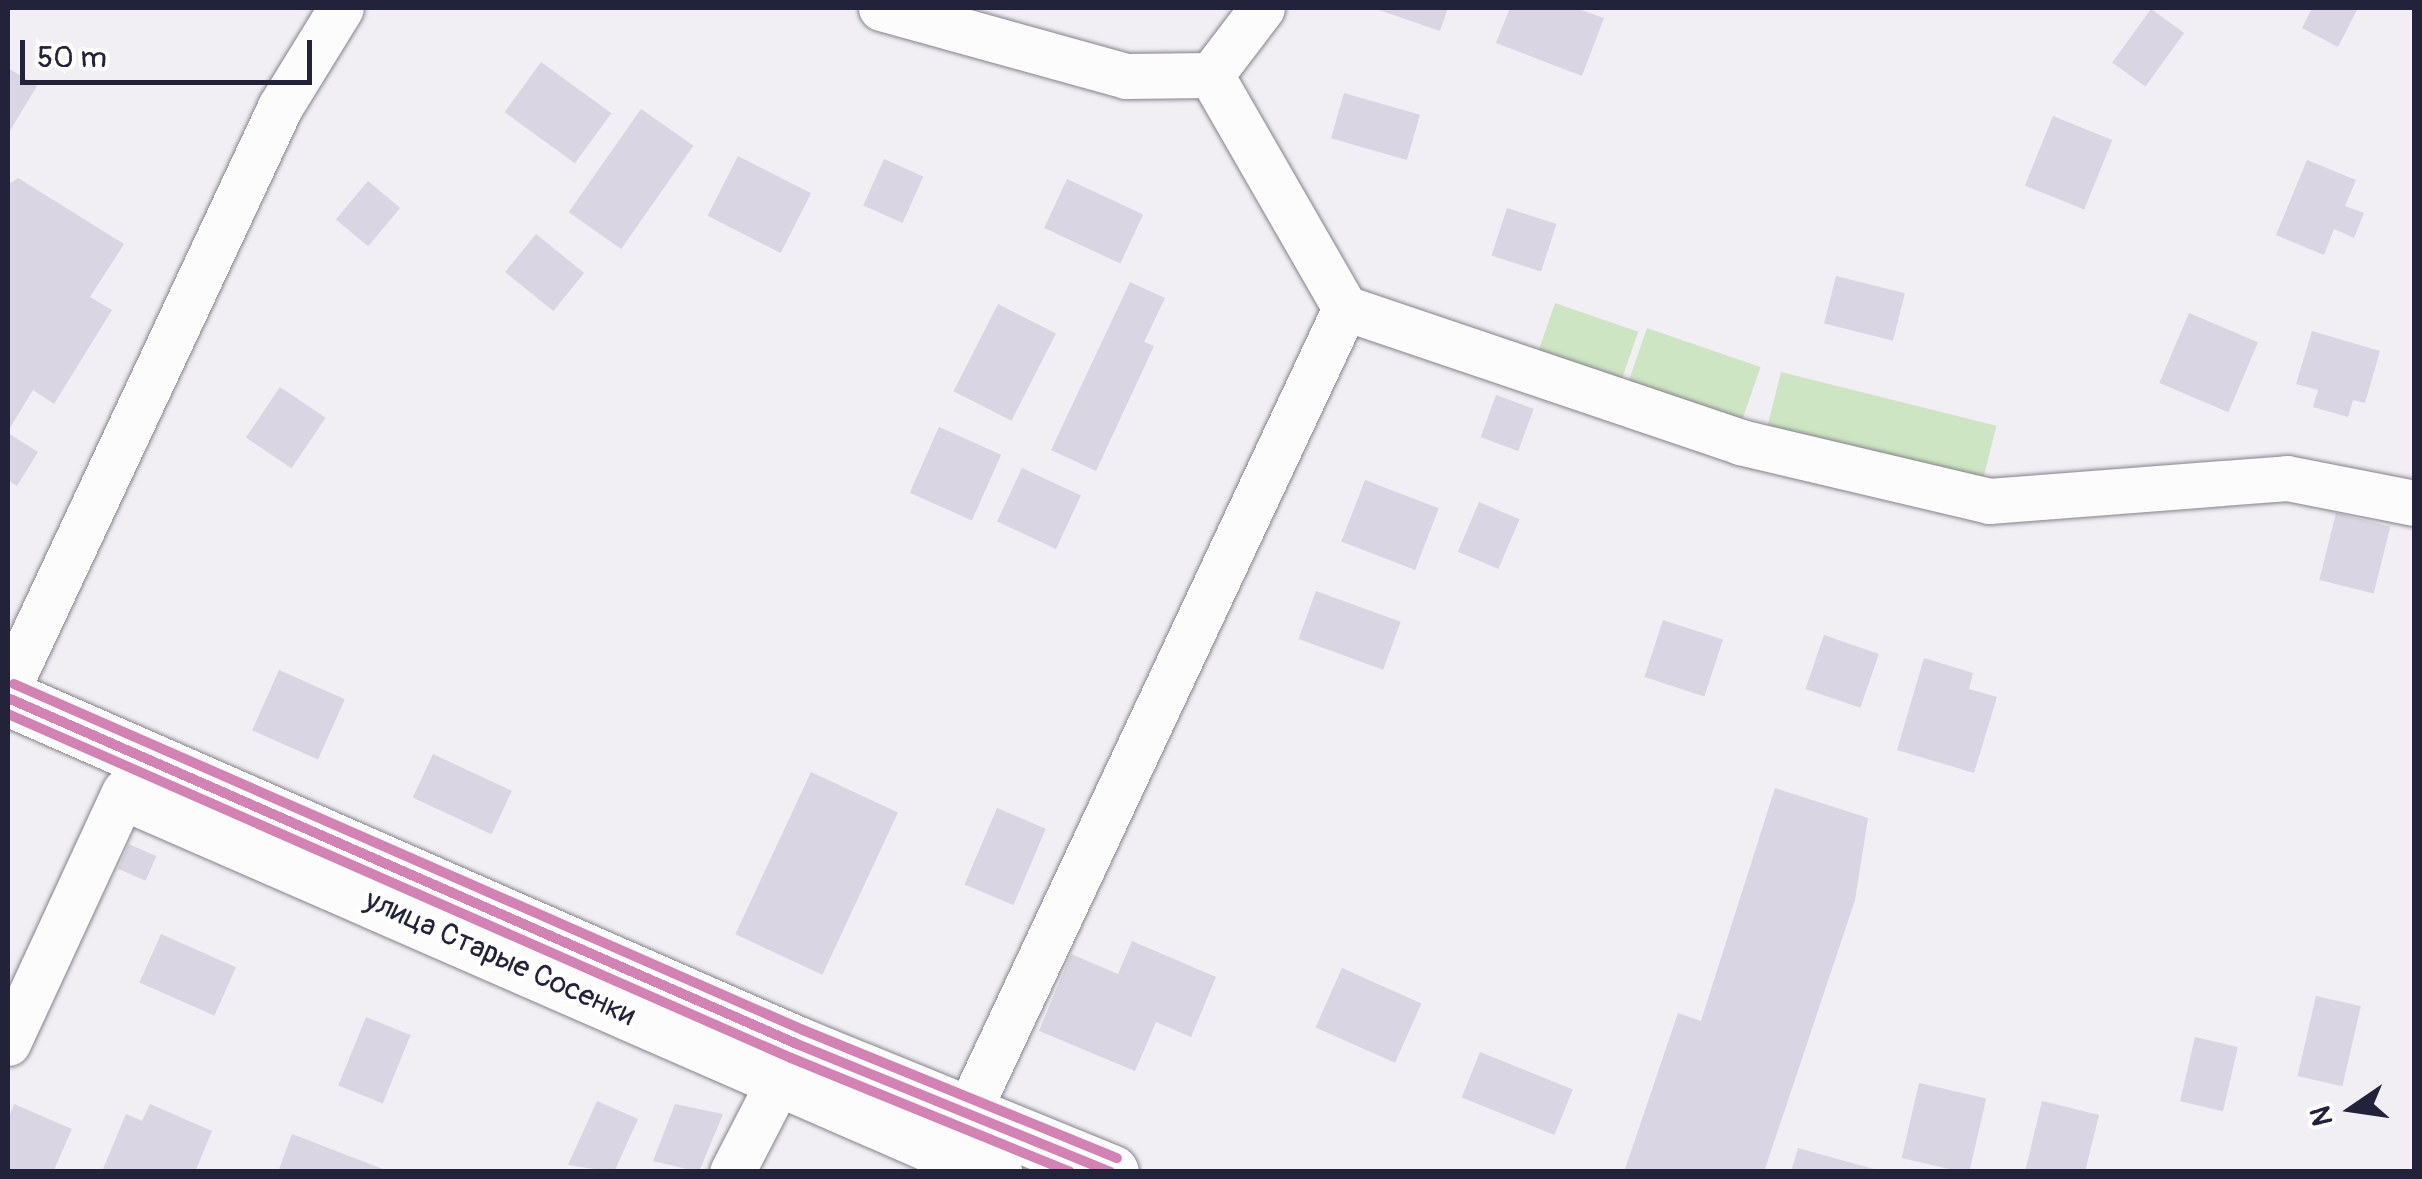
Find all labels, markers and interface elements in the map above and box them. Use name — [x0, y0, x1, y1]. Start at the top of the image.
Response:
scale bar — [25, 20, 318, 82]
text: 50 m — [37, 39, 107, 76]
street label: улица Старые Сосенки — [359, 882, 641, 1034]
north arrow — [2302, 1059, 2402, 1159]
text: N — [2303, 1103, 2341, 1129]

